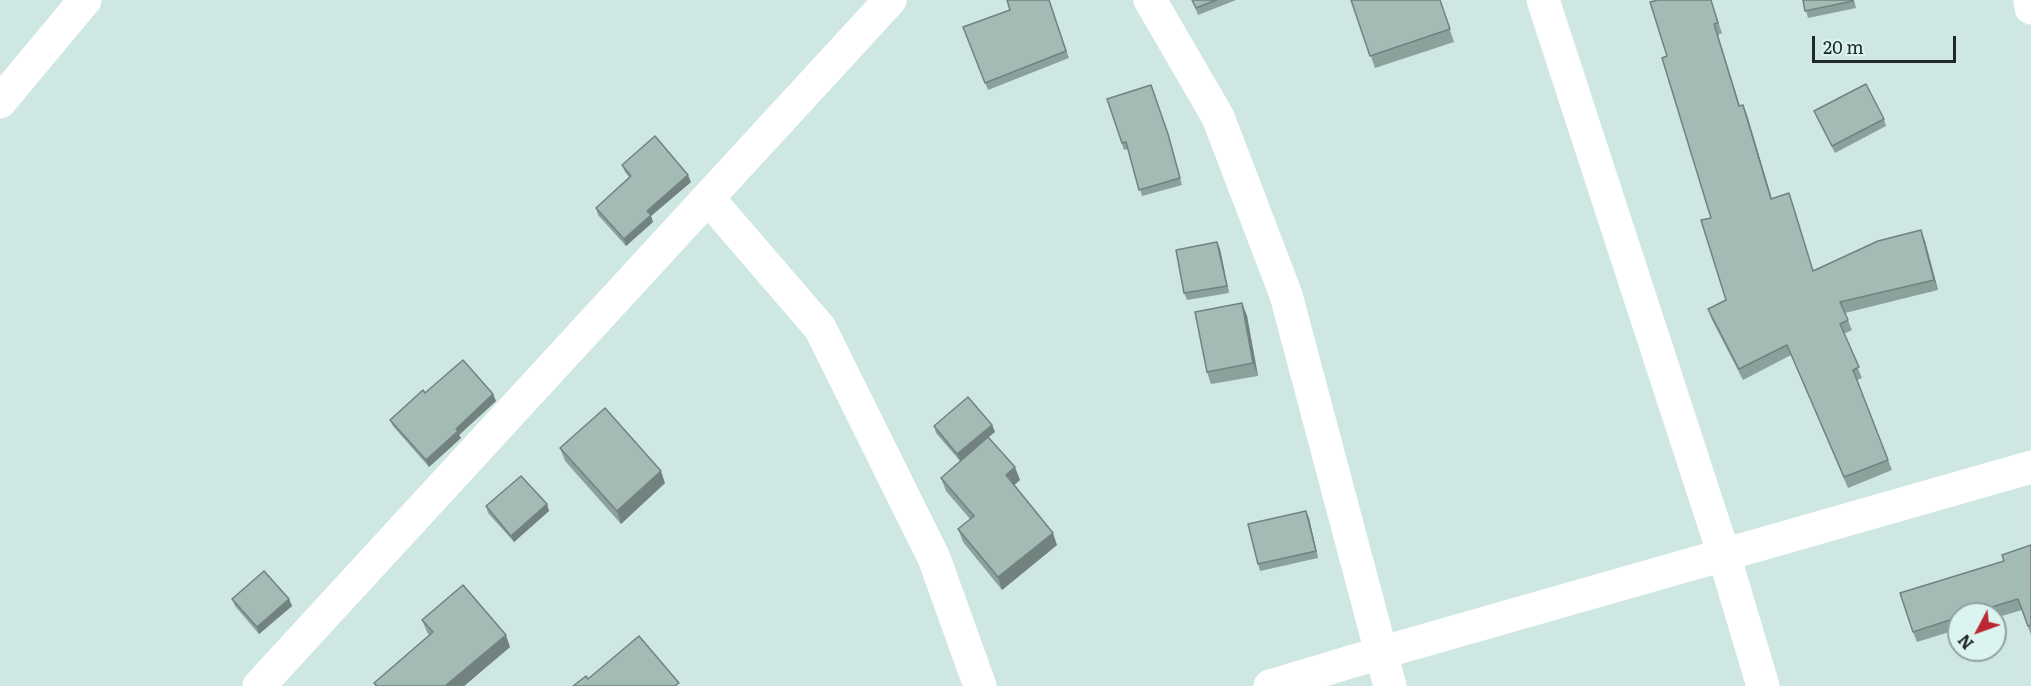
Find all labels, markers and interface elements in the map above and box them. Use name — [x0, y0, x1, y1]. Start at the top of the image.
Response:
scale bar — [1815, 24, 1959, 62]
text: 20 m — [1823, 33, 1864, 60]
north arrow — [1947, 602, 2007, 662]
text: N — [1951, 630, 1978, 655]

